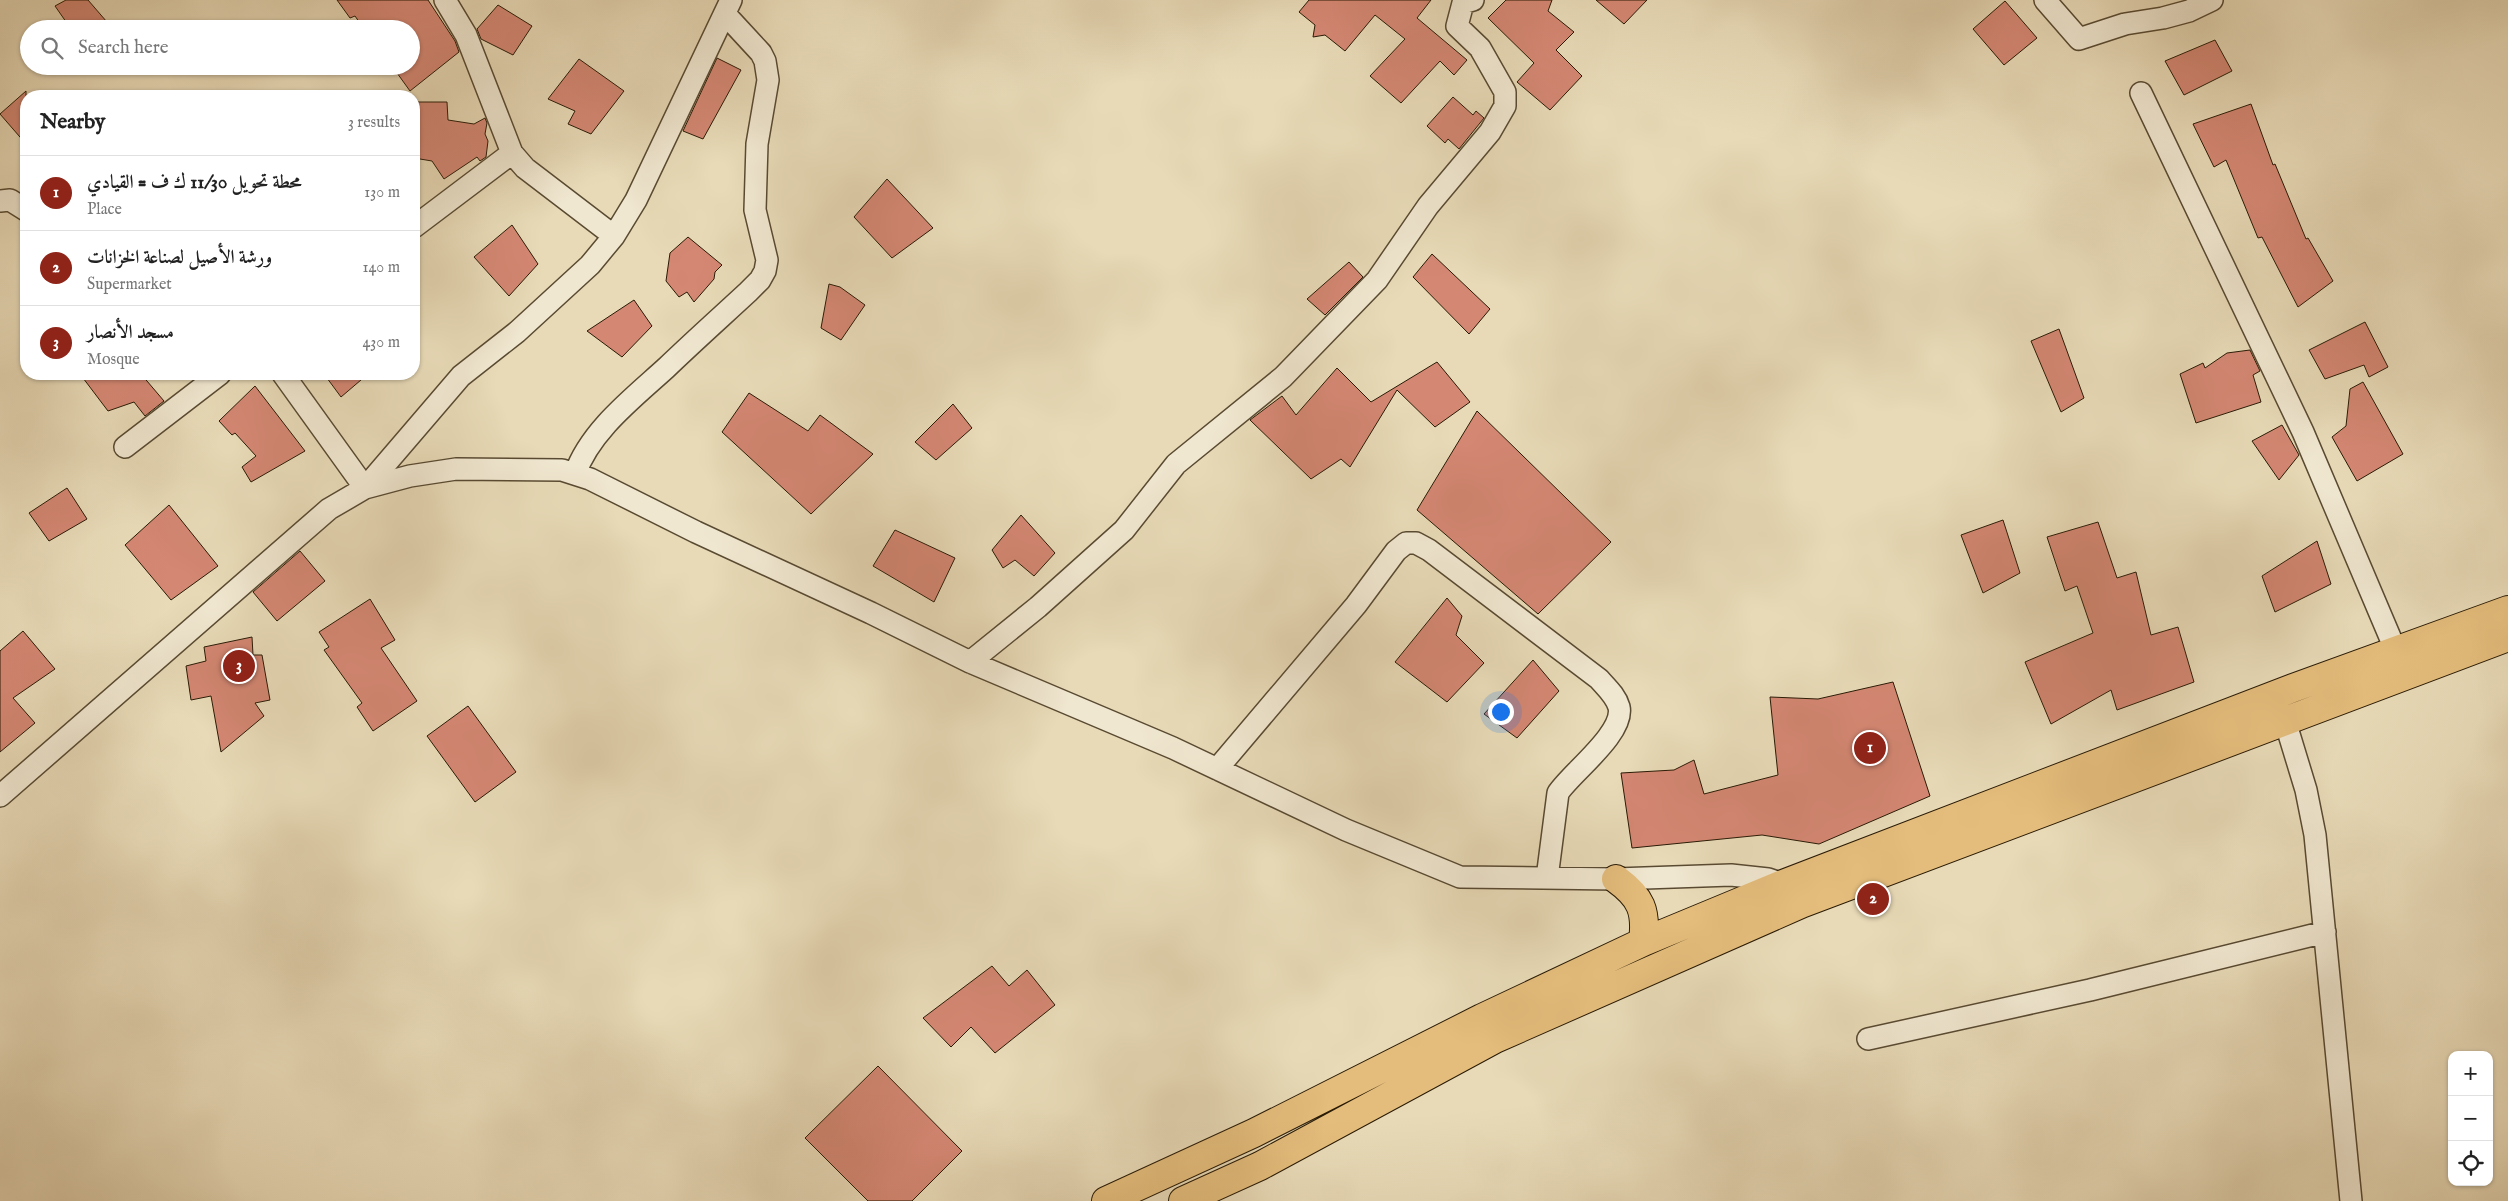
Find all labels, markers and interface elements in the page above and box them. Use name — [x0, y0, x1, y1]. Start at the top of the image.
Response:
search box — [20, 20, 420, 75]
icon: search — [38, 34, 66, 62]
text: Search here — [78, 36, 169, 60]
text: Nearby — [40, 109, 105, 136]
text: 3 results — [348, 113, 400, 133]
text: محطة تحويل 11/30 ك ف = القيادي — [87, 171, 302, 195]
text: 1 — [53, 183, 59, 203]
text: 130 m — [364, 183, 400, 203]
text: Place — [87, 200, 122, 220]
text: ورشة الأصيل لصناعة الخزانات — [87, 246, 272, 270]
text: 2 — [52, 258, 60, 278]
text: 140 m — [362, 258, 400, 278]
text: Supermarket — [87, 275, 172, 295]
text: مسجد الأنصار — [87, 321, 174, 345]
text: 3 — [53, 333, 59, 353]
text: 430 m — [362, 333, 400, 353]
text: Mosque — [87, 350, 140, 370]
pin: 3 — [223, 647, 255, 685]
your location — [1488, 699, 1514, 725]
pin: 1 — [1854, 729, 1886, 767]
pin: 2 — [1857, 880, 1889, 918]
map controls — [2448, 1051, 2493, 1186]
button: + — [2448, 1051, 2493, 1096]
button: − — [2448, 1096, 2493, 1141]
button: locate — [2448, 1141, 2493, 1186]

